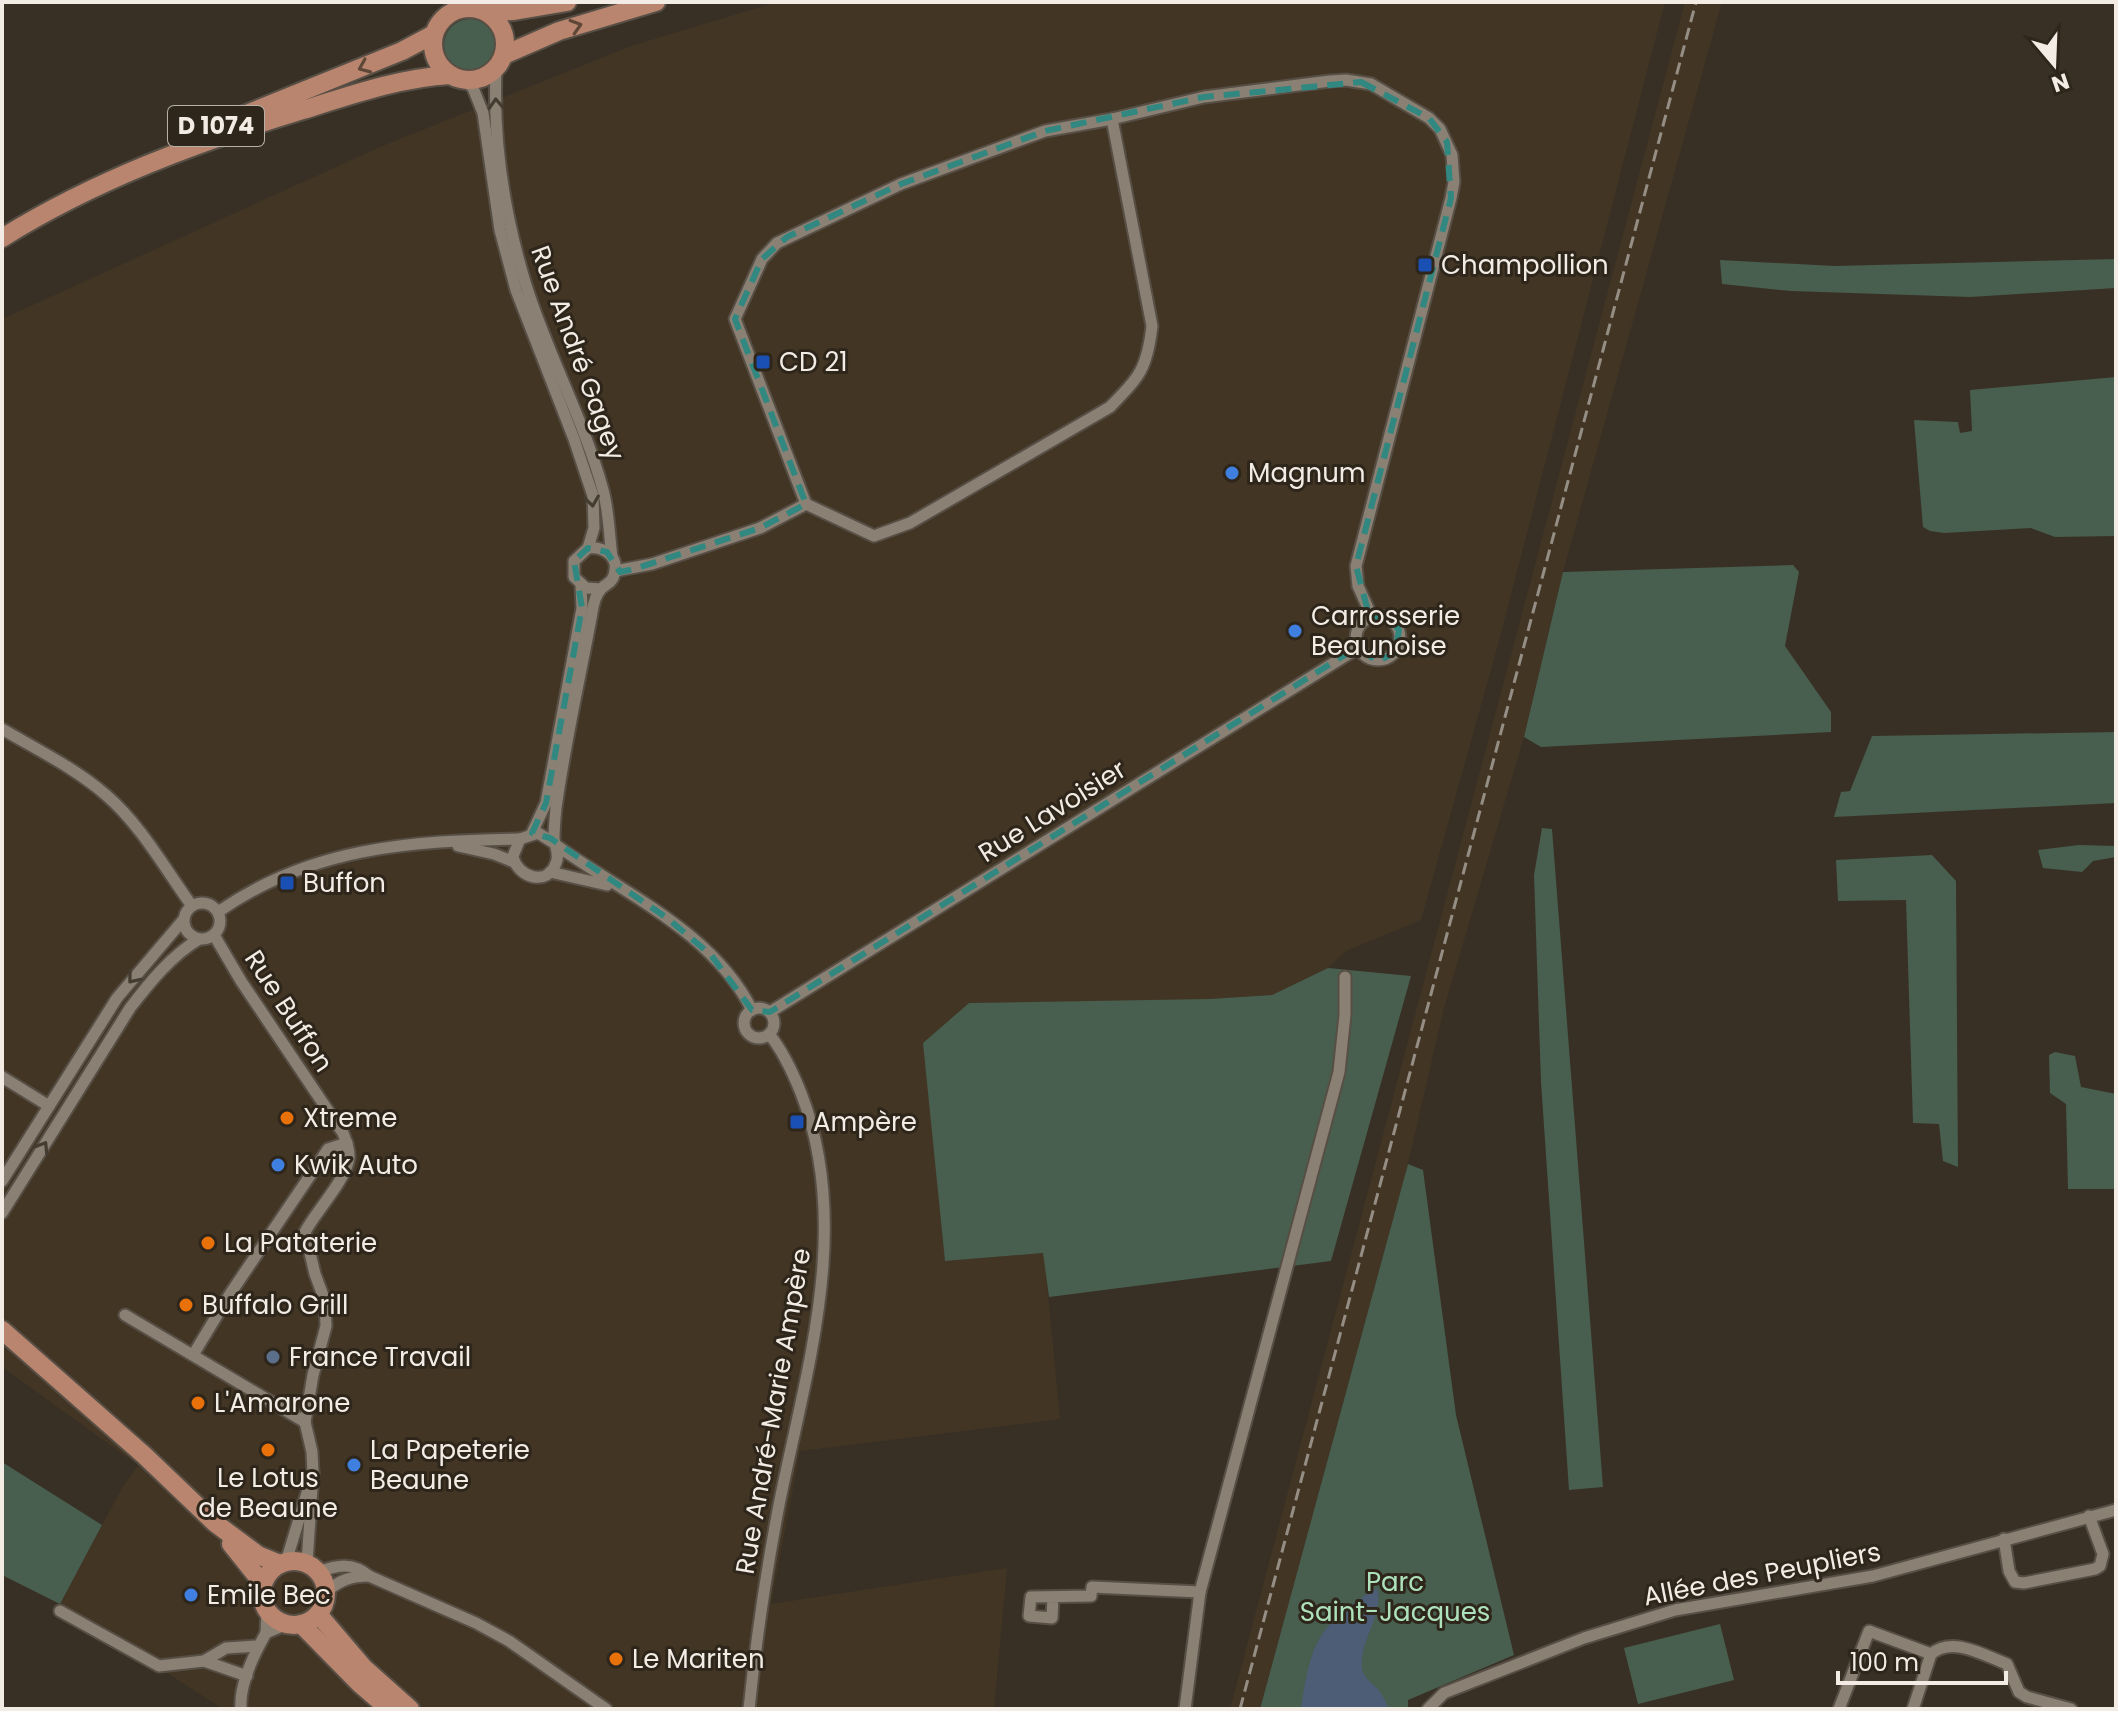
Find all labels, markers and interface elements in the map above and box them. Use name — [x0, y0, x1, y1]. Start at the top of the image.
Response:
one-way arrow — [569, 19, 583, 35]
north arrow — [2014, 24, 2094, 104]
one-way arrow — [358, 57, 372, 74]
text: N — [2047, 65, 2073, 100]
one-way arrow — [488, 97, 505, 110]
road number: D 1074 — [168, 106, 264, 146]
street label: Rue André Gagey — [522, 241, 634, 466]
place label: Champollion — [1441, 247, 1609, 283]
marker: Champollion — [1416, 256, 1434, 274]
place label: CD 21 — [779, 344, 848, 380]
marker: CD 21 — [754, 353, 772, 371]
place label: Magnum — [1248, 455, 1366, 491]
marker: Magnum — [1223, 464, 1241, 482]
one-way arrow — [583, 494, 600, 507]
place label: Carrosserie Beaunoise — [1311, 598, 1460, 664]
marker: Carrosserie Beaunoise — [1286, 622, 1304, 640]
street label: Rue Lavoisier — [971, 751, 1133, 871]
place label: Buffon — [303, 865, 386, 901]
marker: Buffon — [278, 874, 296, 892]
street label: Rue Buffon — [236, 943, 342, 1079]
one-way arrow — [128, 969, 143, 983]
place label: Xtreme — [303, 1100, 397, 1136]
place label: Ampère — [813, 1104, 917, 1140]
marker: Xtreme — [278, 1109, 296, 1127]
marker: Ampère — [788, 1113, 806, 1131]
one-way arrow — [34, 1141, 49, 1156]
place label: Kwik Auto — [294, 1147, 418, 1183]
marker: Kwik Auto — [269, 1156, 287, 1174]
place label: La Pataterie — [224, 1225, 377, 1261]
marker: La Pataterie — [199, 1234, 217, 1252]
street label: Rue André-Marie Ampère — [727, 1245, 819, 1577]
place label: Buffalo Grill — [202, 1287, 348, 1323]
marker: Buffalo Grill — [177, 1296, 195, 1314]
place label: France Travail — [289, 1339, 471, 1375]
marker: France Travail — [264, 1348, 282, 1366]
place label: L'Amarone — [214, 1385, 350, 1421]
marker: L'Amarone — [189, 1394, 207, 1412]
place label: La Papeterie Beaune — [370, 1432, 530, 1498]
marker: Le Lotus de Beaune — [259, 1441, 277, 1459]
marker: La Papeterie Beaune — [345, 1456, 363, 1474]
place label: Le Lotus de Beaune — [198, 1460, 338, 1526]
street label: Allée des Peupliers — [1640, 1533, 1884, 1615]
park label: Parc Saint-Jacques — [1300, 1564, 1490, 1630]
place label: Emile Bec — [207, 1577, 331, 1613]
marker: Emile Bec — [182, 1586, 200, 1604]
scale bar — [1838, 1635, 2006, 1685]
place label: Le Mariten — [632, 1641, 765, 1677]
text: 100 m — [1850, 1646, 1919, 1679]
marker: Le Mariten — [607, 1650, 625, 1668]

